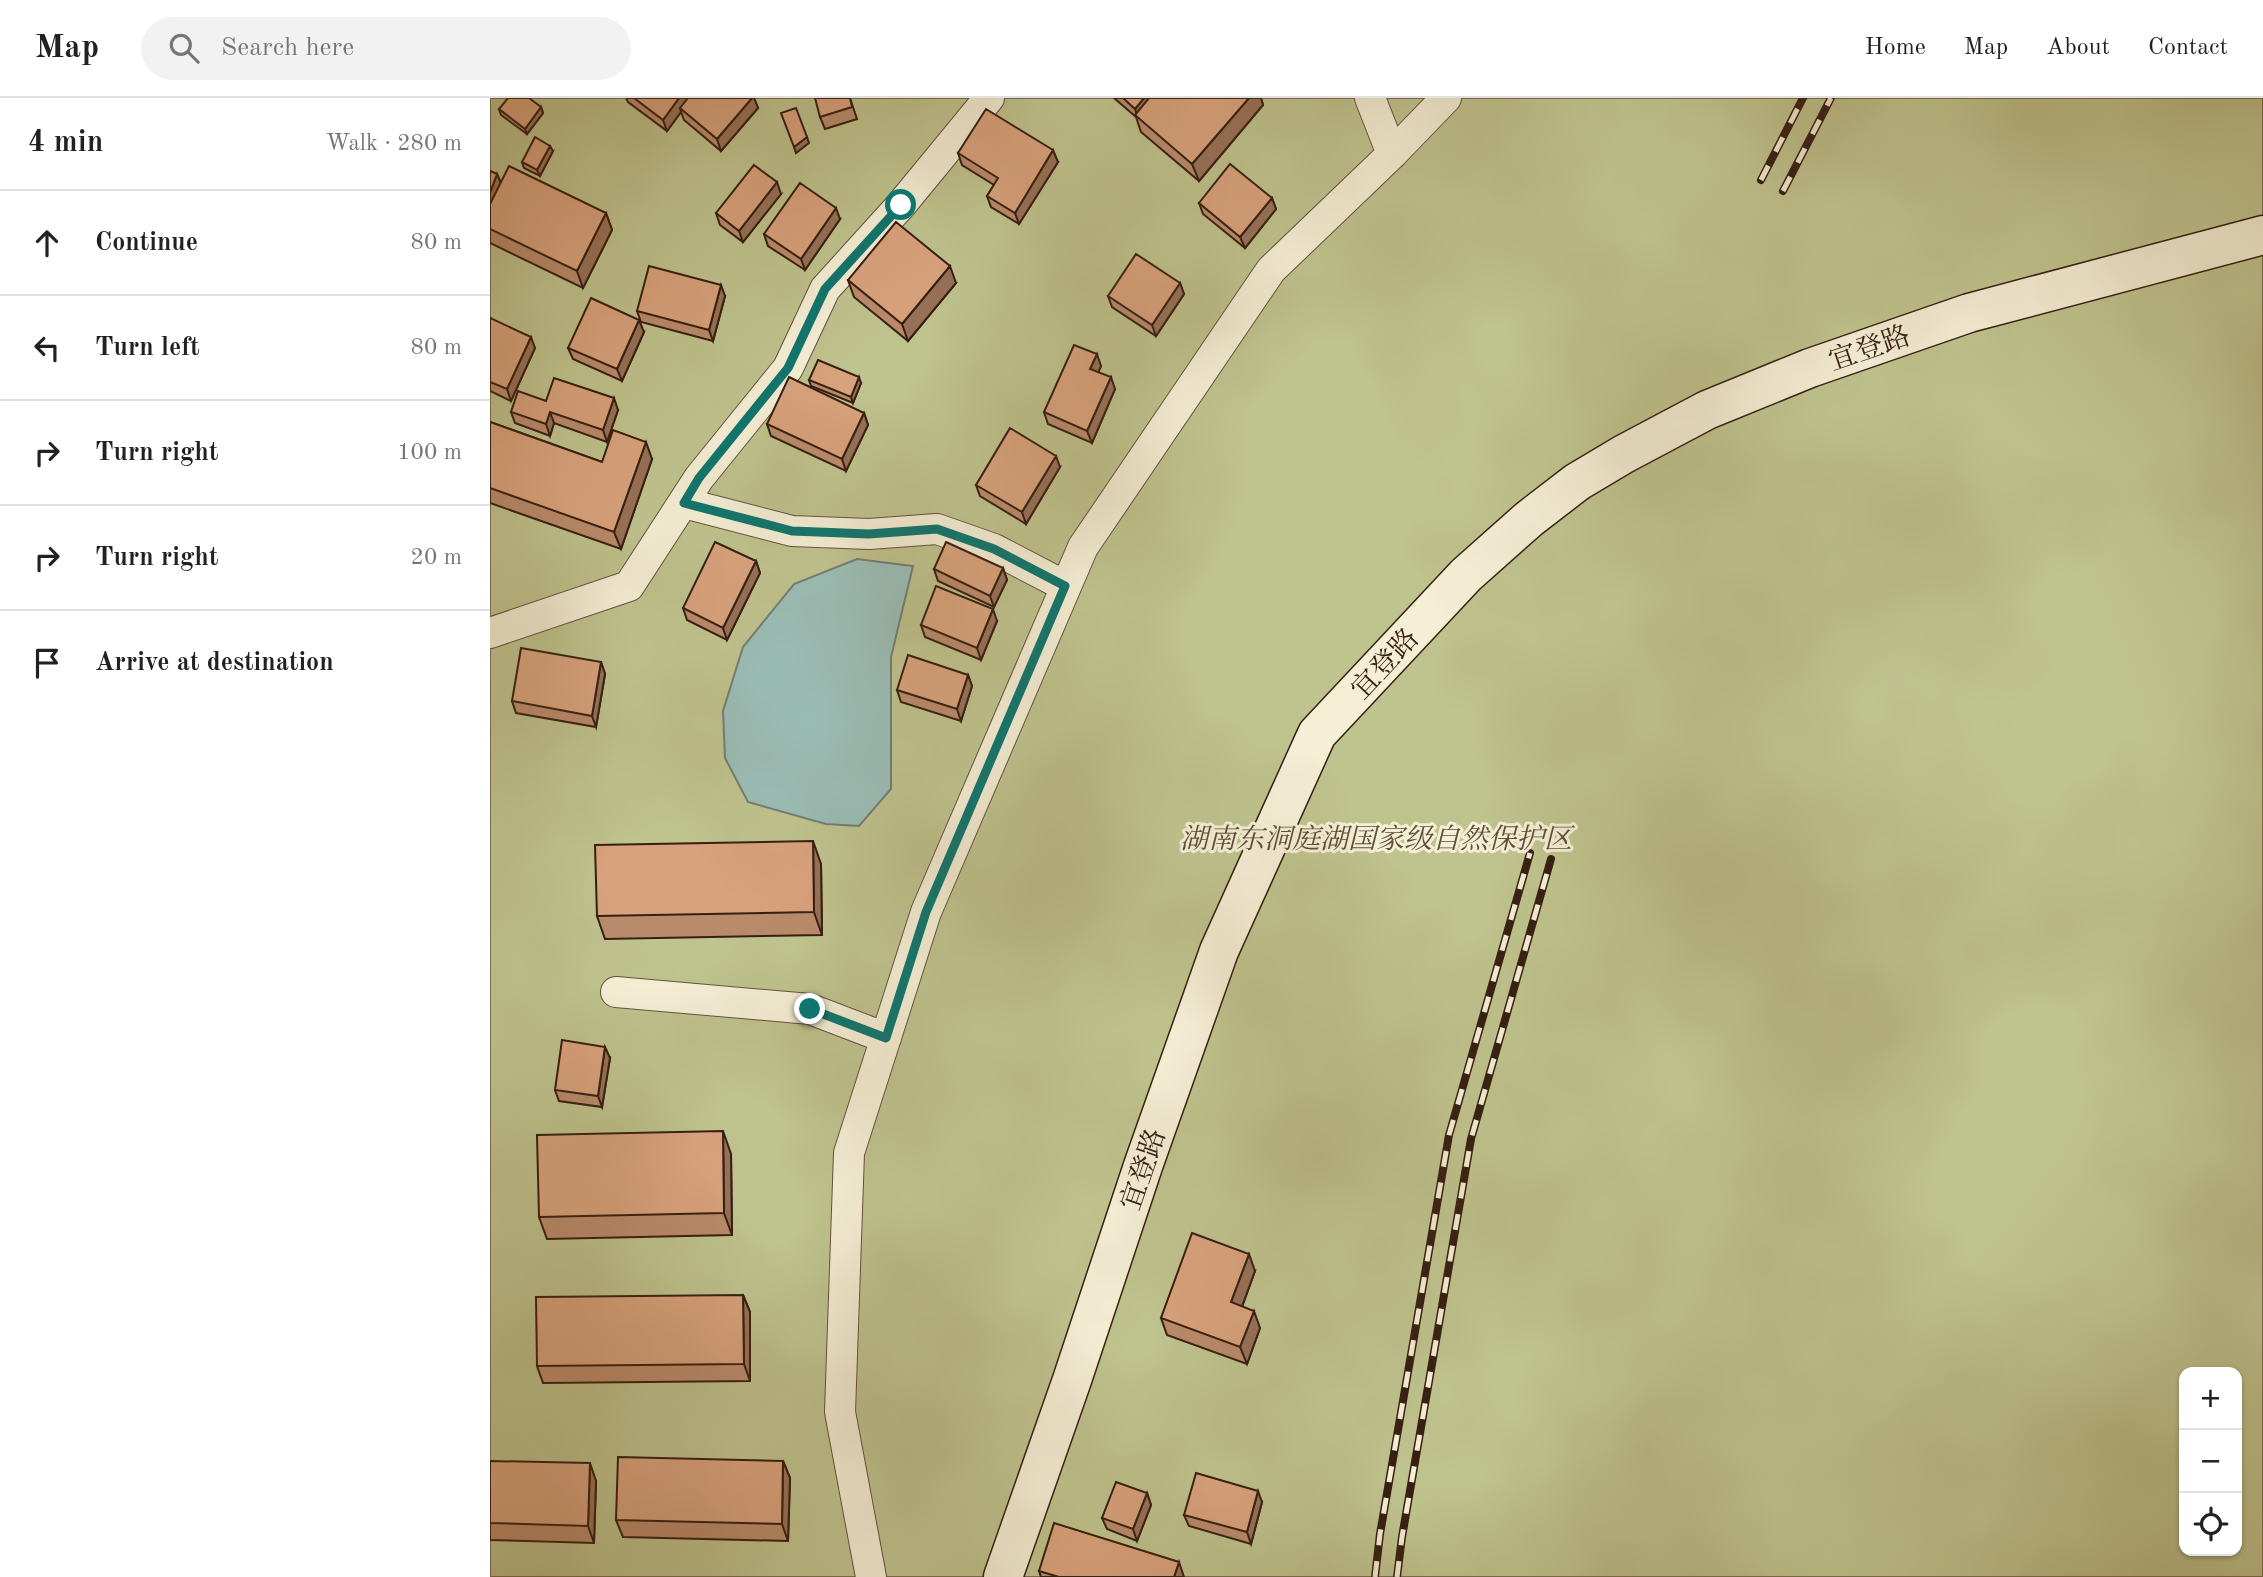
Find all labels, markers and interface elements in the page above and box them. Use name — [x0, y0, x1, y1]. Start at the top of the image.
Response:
search box — [141, 17, 631, 80]
icon: search — [165, 29, 203, 67]
text: Map — [35, 32, 99, 65]
text: Search here — [221, 35, 354, 61]
text: Home — [1865, 36, 1926, 60]
text: Map — [1964, 36, 2008, 60]
text: About — [2046, 36, 2110, 60]
text: Contact — [2148, 36, 2228, 60]
text: 4 min — [28, 128, 103, 158]
text: Walk · 280 m — [326, 132, 462, 155]
route start — [885, 189, 916, 220]
icon: ahead — [28, 224, 66, 262]
text: Continue — [95, 230, 198, 256]
text: 80 m — [411, 231, 462, 254]
street label: 宜登路 — [1825, 320, 1914, 377]
icon: left — [28, 329, 66, 367]
text: Turn left — [95, 335, 200, 361]
text: 80 m — [411, 336, 462, 359]
icon: right — [28, 434, 66, 472]
text: Turn right — [95, 440, 218, 466]
text: 100 m — [397, 441, 462, 464]
icon: right — [28, 539, 66, 577]
text: Turn right — [95, 545, 218, 571]
text: 20 m — [411, 546, 462, 569]
street label: 宜登路 — [1345, 623, 1425, 705]
icon: arrive — [28, 644, 66, 682]
text: Arrive at destination — [95, 650, 334, 676]
park label: 湖南东洞庭湖国家级自然保护区 — [1180, 824, 1575, 855]
route end — [794, 993, 825, 1024]
street label: 宜登路 — [1115, 1125, 1172, 1214]
map controls — [2179, 1367, 2242, 1556]
button: + — [2179, 1367, 2242, 1430]
button: − — [2179, 1430, 2242, 1493]
button: locate — [2179, 1493, 2242, 1556]

